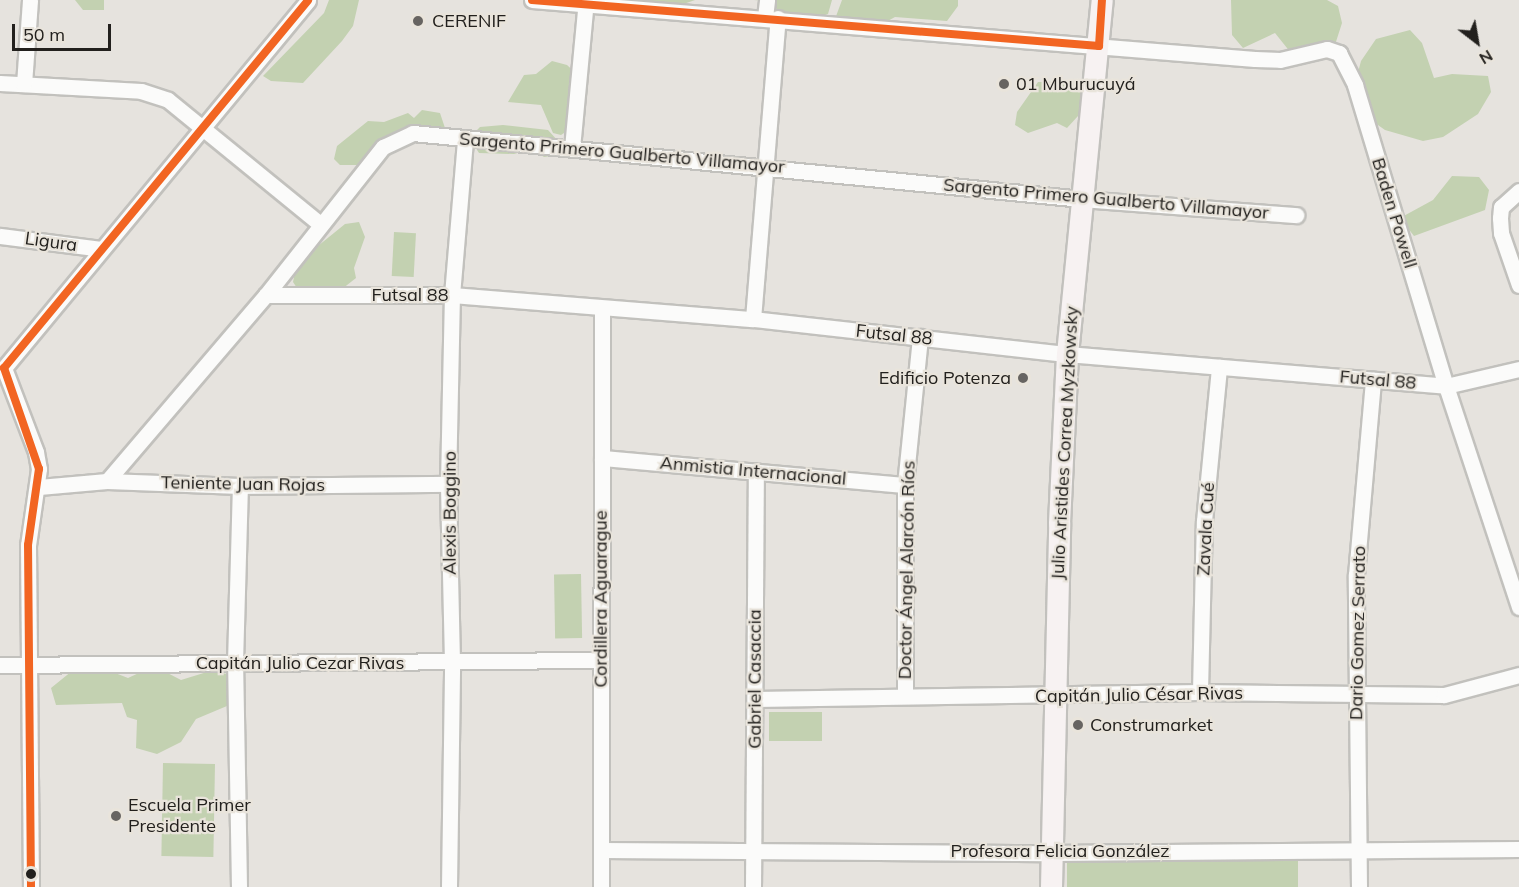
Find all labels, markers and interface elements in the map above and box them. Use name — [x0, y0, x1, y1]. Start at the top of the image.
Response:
place label: CERENIF — [432, 10, 506, 32]
scale bar — [15, 12, 114, 50]
marker: CERENIF — [409, 12, 427, 30]
north arrow — [1447, 12, 1507, 72]
text: 50 m — [23, 23, 65, 46]
text: N — [1476, 46, 1497, 69]
place label: 01 Mburucuyá — [1016, 73, 1136, 95]
marker: 01 Mburucuyá — [997, 77, 1011, 91]
street label: Sargento Primero Gualberto Villamayor — [458, 128, 786, 178]
street label: Baden Powell — [1367, 155, 1421, 271]
street label: Sargento Primero Gualberto Villamayor — [942, 174, 1270, 224]
street label: Ligura — [23, 228, 79, 256]
street label: Futsal 88 — [372, 284, 448, 306]
street label: Julio Aristides Correa Myzkowsky — [1047, 306, 1083, 580]
street label: Futsal 88 — [855, 320, 933, 350]
street label: Futsal 88 — [1339, 366, 1417, 394]
place label: Edificio Potenza — [879, 367, 1011, 389]
marker: Edificio Potenza — [1016, 371, 1030, 385]
street label: Alexis Boggino — [439, 451, 461, 575]
street label: Anmistia Internacional — [659, 452, 847, 490]
street label: Doctor Ángel Alarcón Ríos — [894, 460, 920, 680]
street label: Teniente Juan Rojas — [161, 472, 325, 496]
street label: Zavala Cué — [1193, 482, 1219, 576]
street label: Cordillera Aguarague — [590, 510, 612, 688]
street label: Dario Gomez Serrato — [1346, 546, 1370, 720]
street label: Gabriel Casaccia — [744, 609, 766, 749]
street label: Capitán Julio Cezar Rivas — [196, 652, 404, 674]
street label: Capitán Julio César Rivas — [1035, 682, 1243, 708]
place label: Construmarket — [1090, 714, 1213, 736]
marker: Construmarket — [1071, 718, 1085, 732]
place label: Escuela Primer Presidente — [128, 795, 251, 838]
marker: Escuela Primer Presidente — [109, 809, 123, 823]
street label: Profesora Felicia González — [950, 840, 1170, 862]
unlabelled marker — [25, 868, 37, 880]

